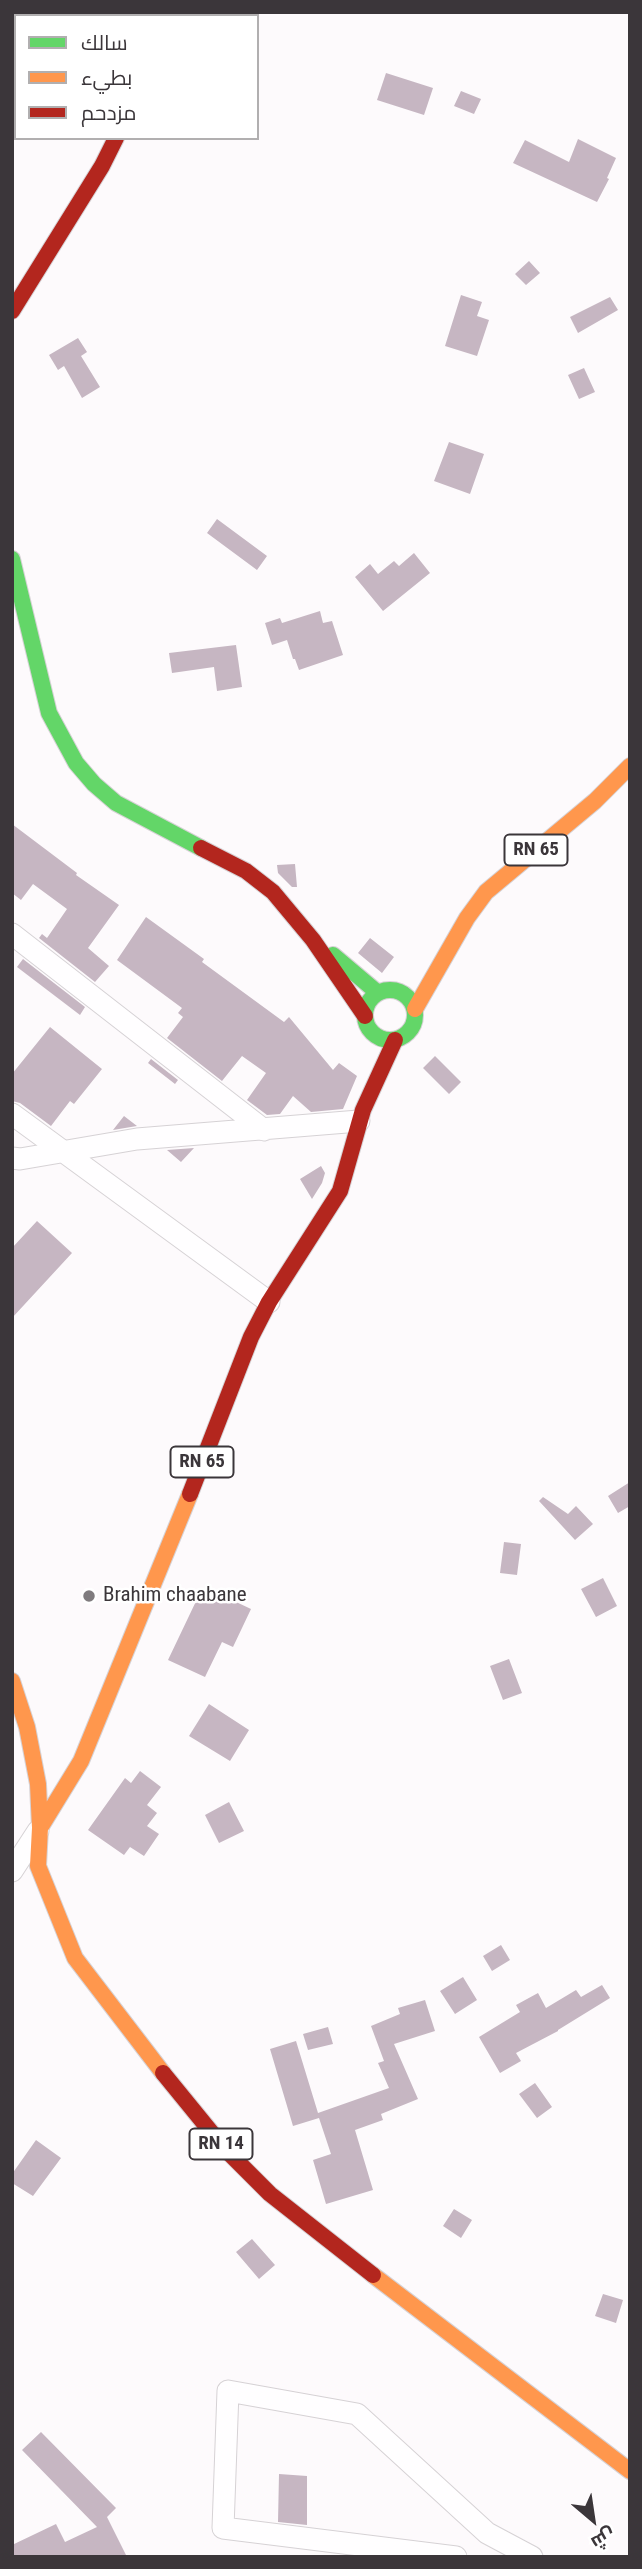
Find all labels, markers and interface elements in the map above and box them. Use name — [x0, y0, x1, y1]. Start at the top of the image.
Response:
legend — [14, 14, 259, 140]
text: سالك — [81, 31, 128, 55]
text: بطيء — [81, 66, 132, 90]
text: مزدحم — [81, 101, 136, 125]
road number: RN 65 — [504, 834, 568, 866]
road number: RN 65 — [170, 1446, 234, 1478]
place label: Brahim chaabane — [103, 1583, 246, 1609]
marker: Brahim chaabane — [81, 1588, 97, 1604]
road number: RN 14 — [190, 2128, 252, 2160]
north arrow — [558, 2485, 628, 2555]
text: ش — [587, 2523, 620, 2555]

